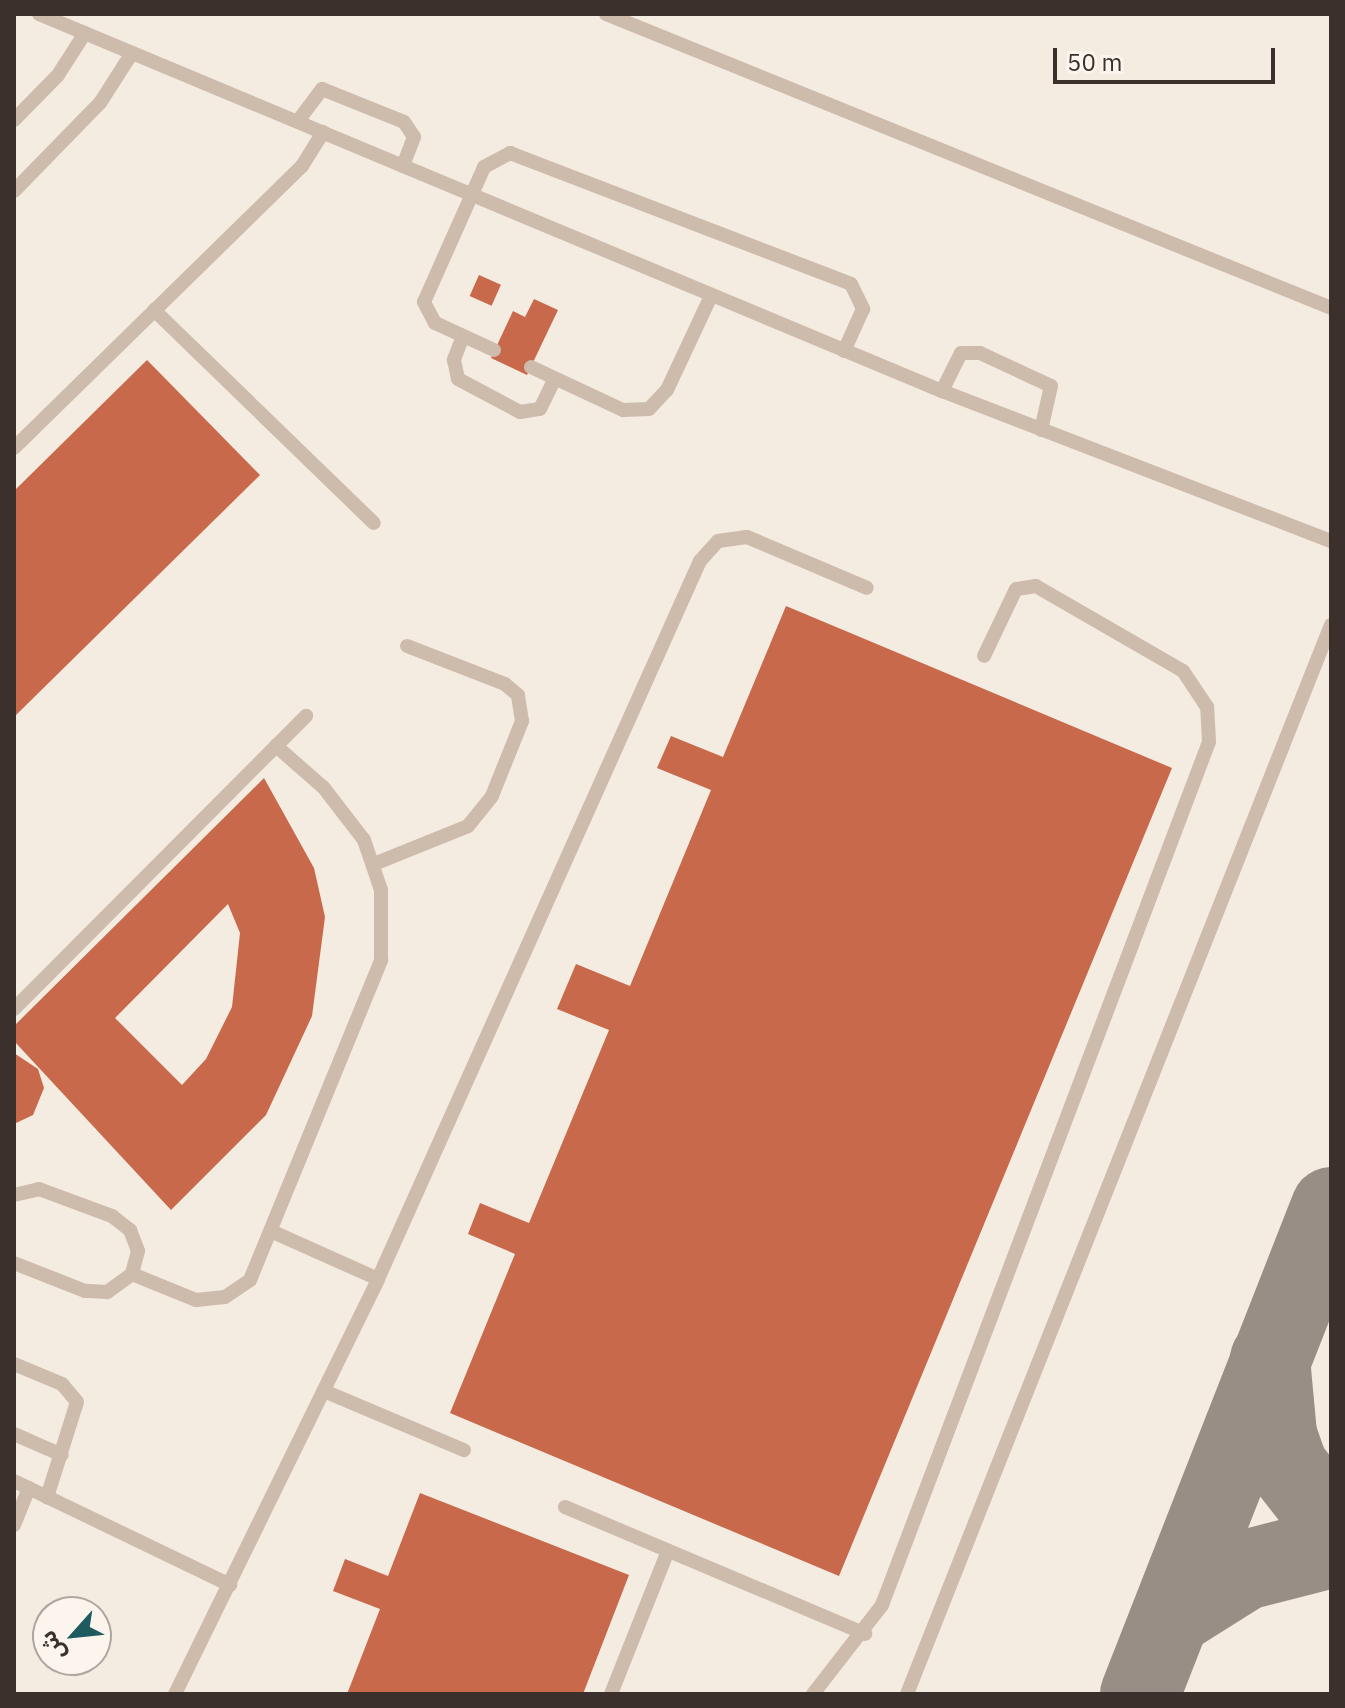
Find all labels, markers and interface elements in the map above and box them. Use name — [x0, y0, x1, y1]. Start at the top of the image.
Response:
scale bar — [1057, 32, 1279, 82]
text: 50 m — [1067, 46, 1122, 78]
north arrow — [32, 1596, 112, 1676]
text: ش — [32, 1626, 72, 1666]

